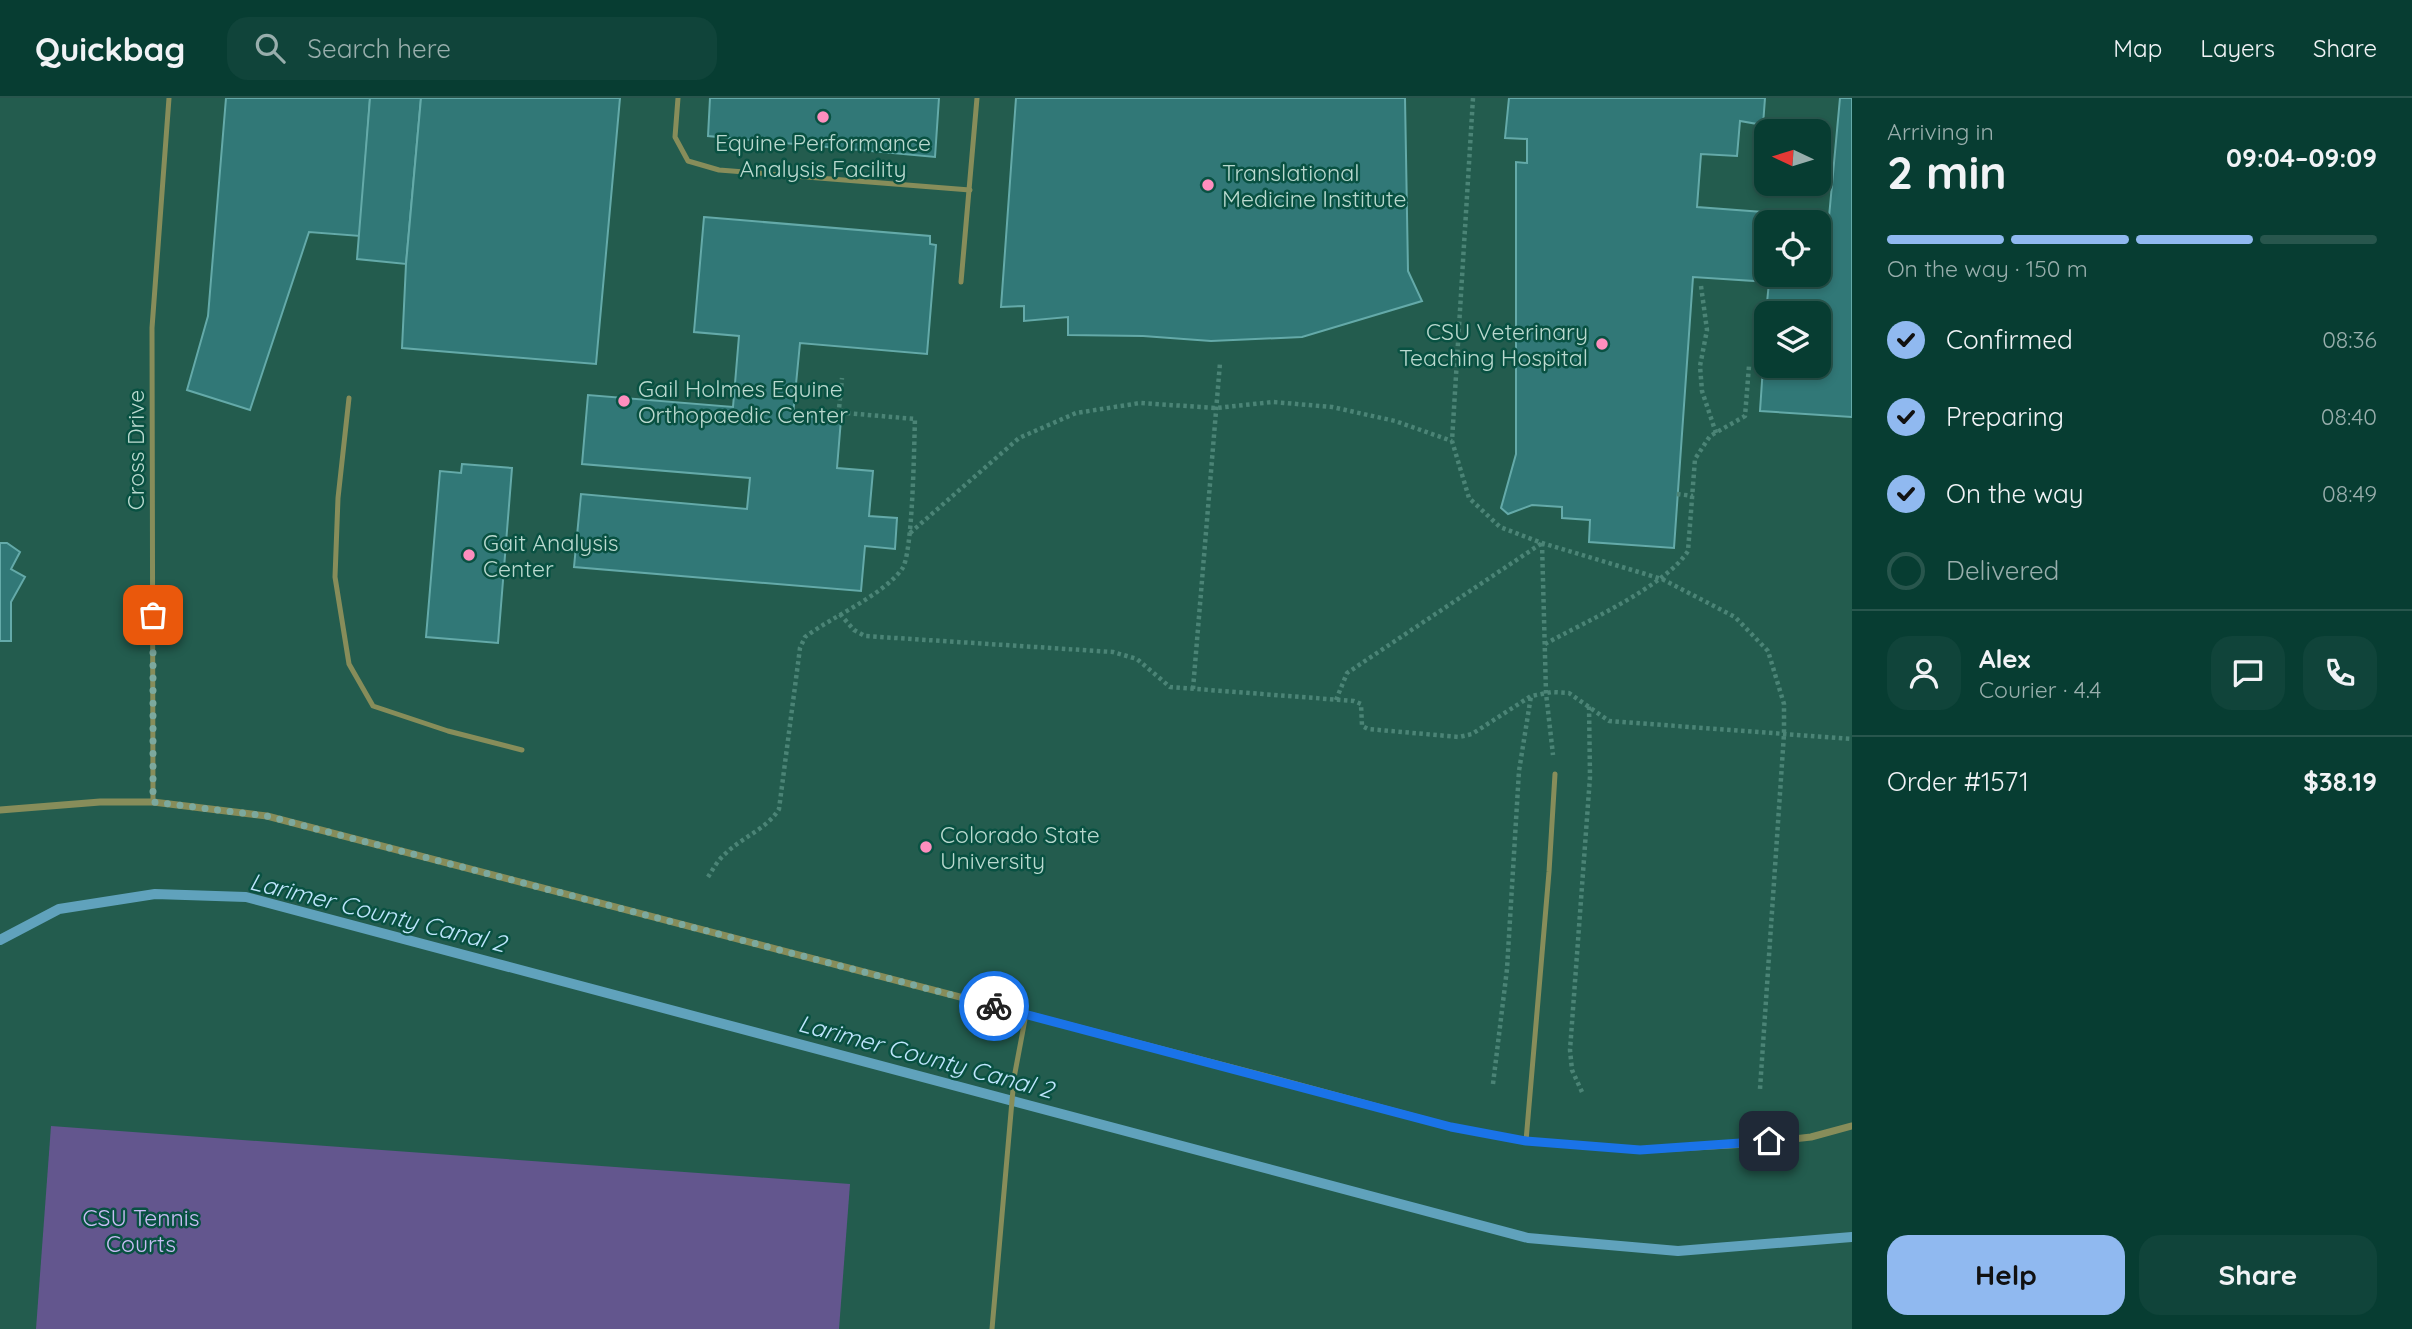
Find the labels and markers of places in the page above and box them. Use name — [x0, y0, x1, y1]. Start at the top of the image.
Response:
marker: Equine Performance Analysis Facility — [815, 109, 831, 125]
place label: Equine Performance Analysis Facility — [715, 128, 931, 183]
place label: Translational Medicine Institute — [1222, 158, 1406, 213]
marker: Translational Medicine Institute — [1200, 177, 1216, 193]
place label: CSU Veterinary Teaching Hospital — [1399, 317, 1588, 372]
marker: CSU Veterinary Teaching Hospital — [1594, 336, 1610, 352]
place label: Gail Holmes Equine Orthopaedic Center — [638, 374, 848, 429]
marker: Gail Holmes Equine Orthopaedic Center — [616, 393, 632, 409]
place label: Gait Analysis Center — [483, 528, 619, 583]
marker: Gait Analysis Center — [461, 547, 477, 563]
pin — [123, 585, 183, 645]
place label: Colorado State University — [940, 820, 1100, 875]
marker: Colorado State University — [918, 839, 934, 855]
pin — [1739, 1111, 1799, 1171]

